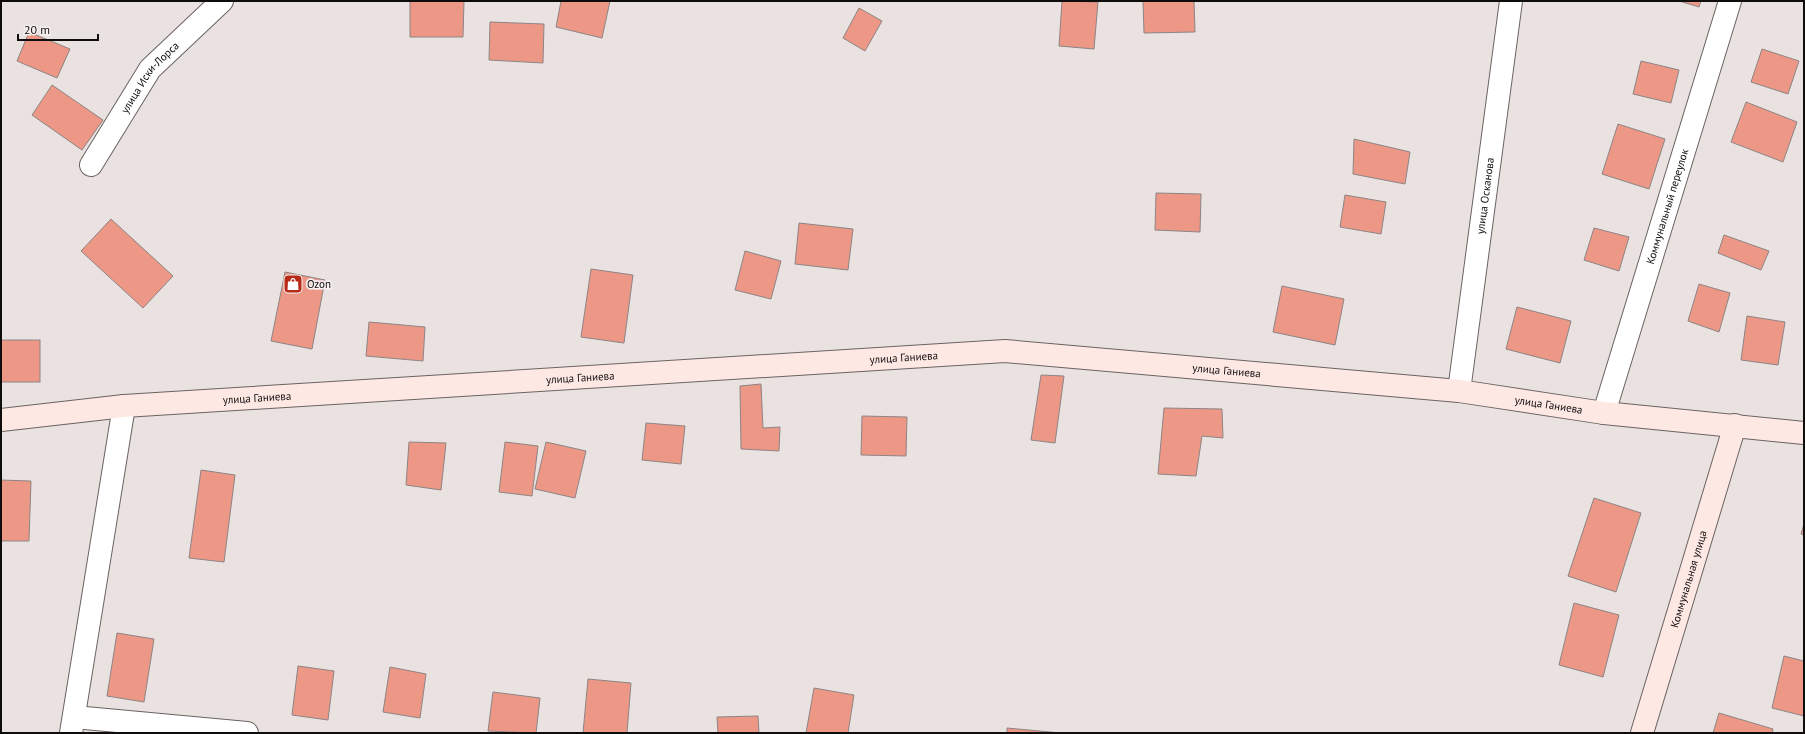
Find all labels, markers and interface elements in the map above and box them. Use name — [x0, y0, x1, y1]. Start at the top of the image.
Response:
scale bar — [18, 16, 98, 42]
text: 20 m — [24, 22, 50, 37]
street label: улица Иски-Лорса — [118, 38, 182, 116]
street label: Коммунальный переулок — [1643, 146, 1692, 266]
street label: улица Осканова — [1473, 157, 1497, 235]
shop icon: Ozon — [282, 273, 304, 295]
place label: Ozon — [307, 277, 331, 291]
street label: улица Ганиева — [869, 348, 938, 366]
street label: улица Ганиева — [1192, 361, 1261, 381]
street label: улица Ганиева — [546, 368, 615, 387]
street label: улица Ганиева — [222, 389, 292, 407]
street label: улица Ганиева — [1514, 393, 1584, 417]
street label: Коммунальная улица — [1667, 529, 1710, 629]

